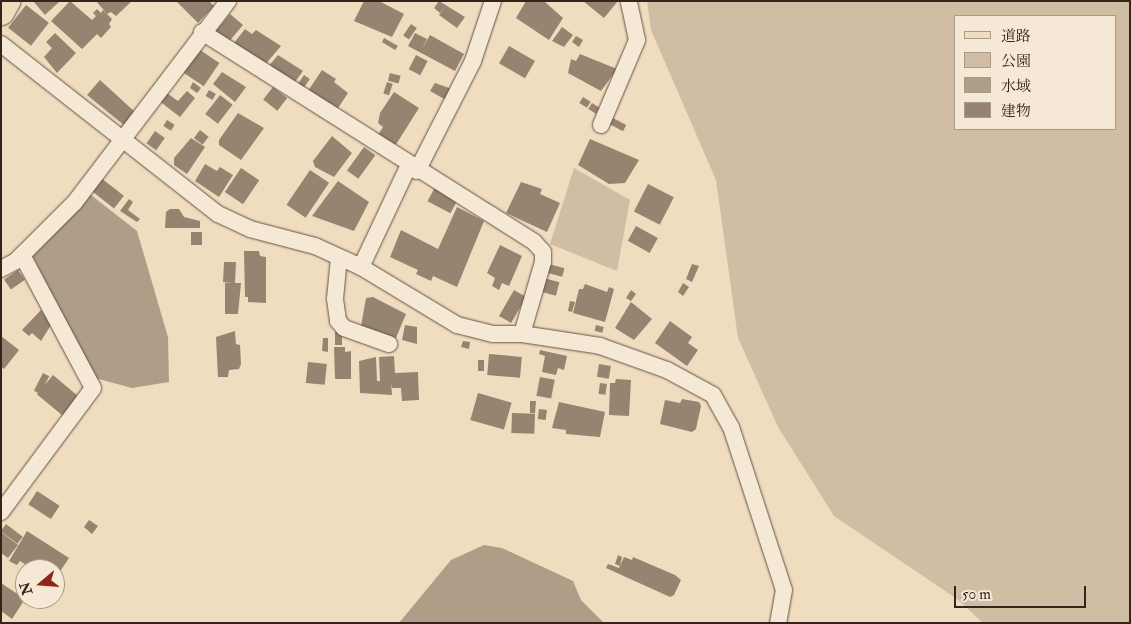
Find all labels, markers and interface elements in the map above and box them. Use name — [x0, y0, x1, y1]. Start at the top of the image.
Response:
legend — [954, 15, 1116, 130]
text: 道路 — [1001, 27, 1031, 46]
text: 公園 — [1001, 52, 1031, 71]
text: 水域 — [1001, 77, 1031, 96]
text: 建物 — [1001, 102, 1031, 121]
north arrow — [15, 559, 65, 609]
scale bar — [956, 576, 1088, 608]
text: N — [16, 580, 36, 597]
text: 50 m — [962, 585, 991, 604]

